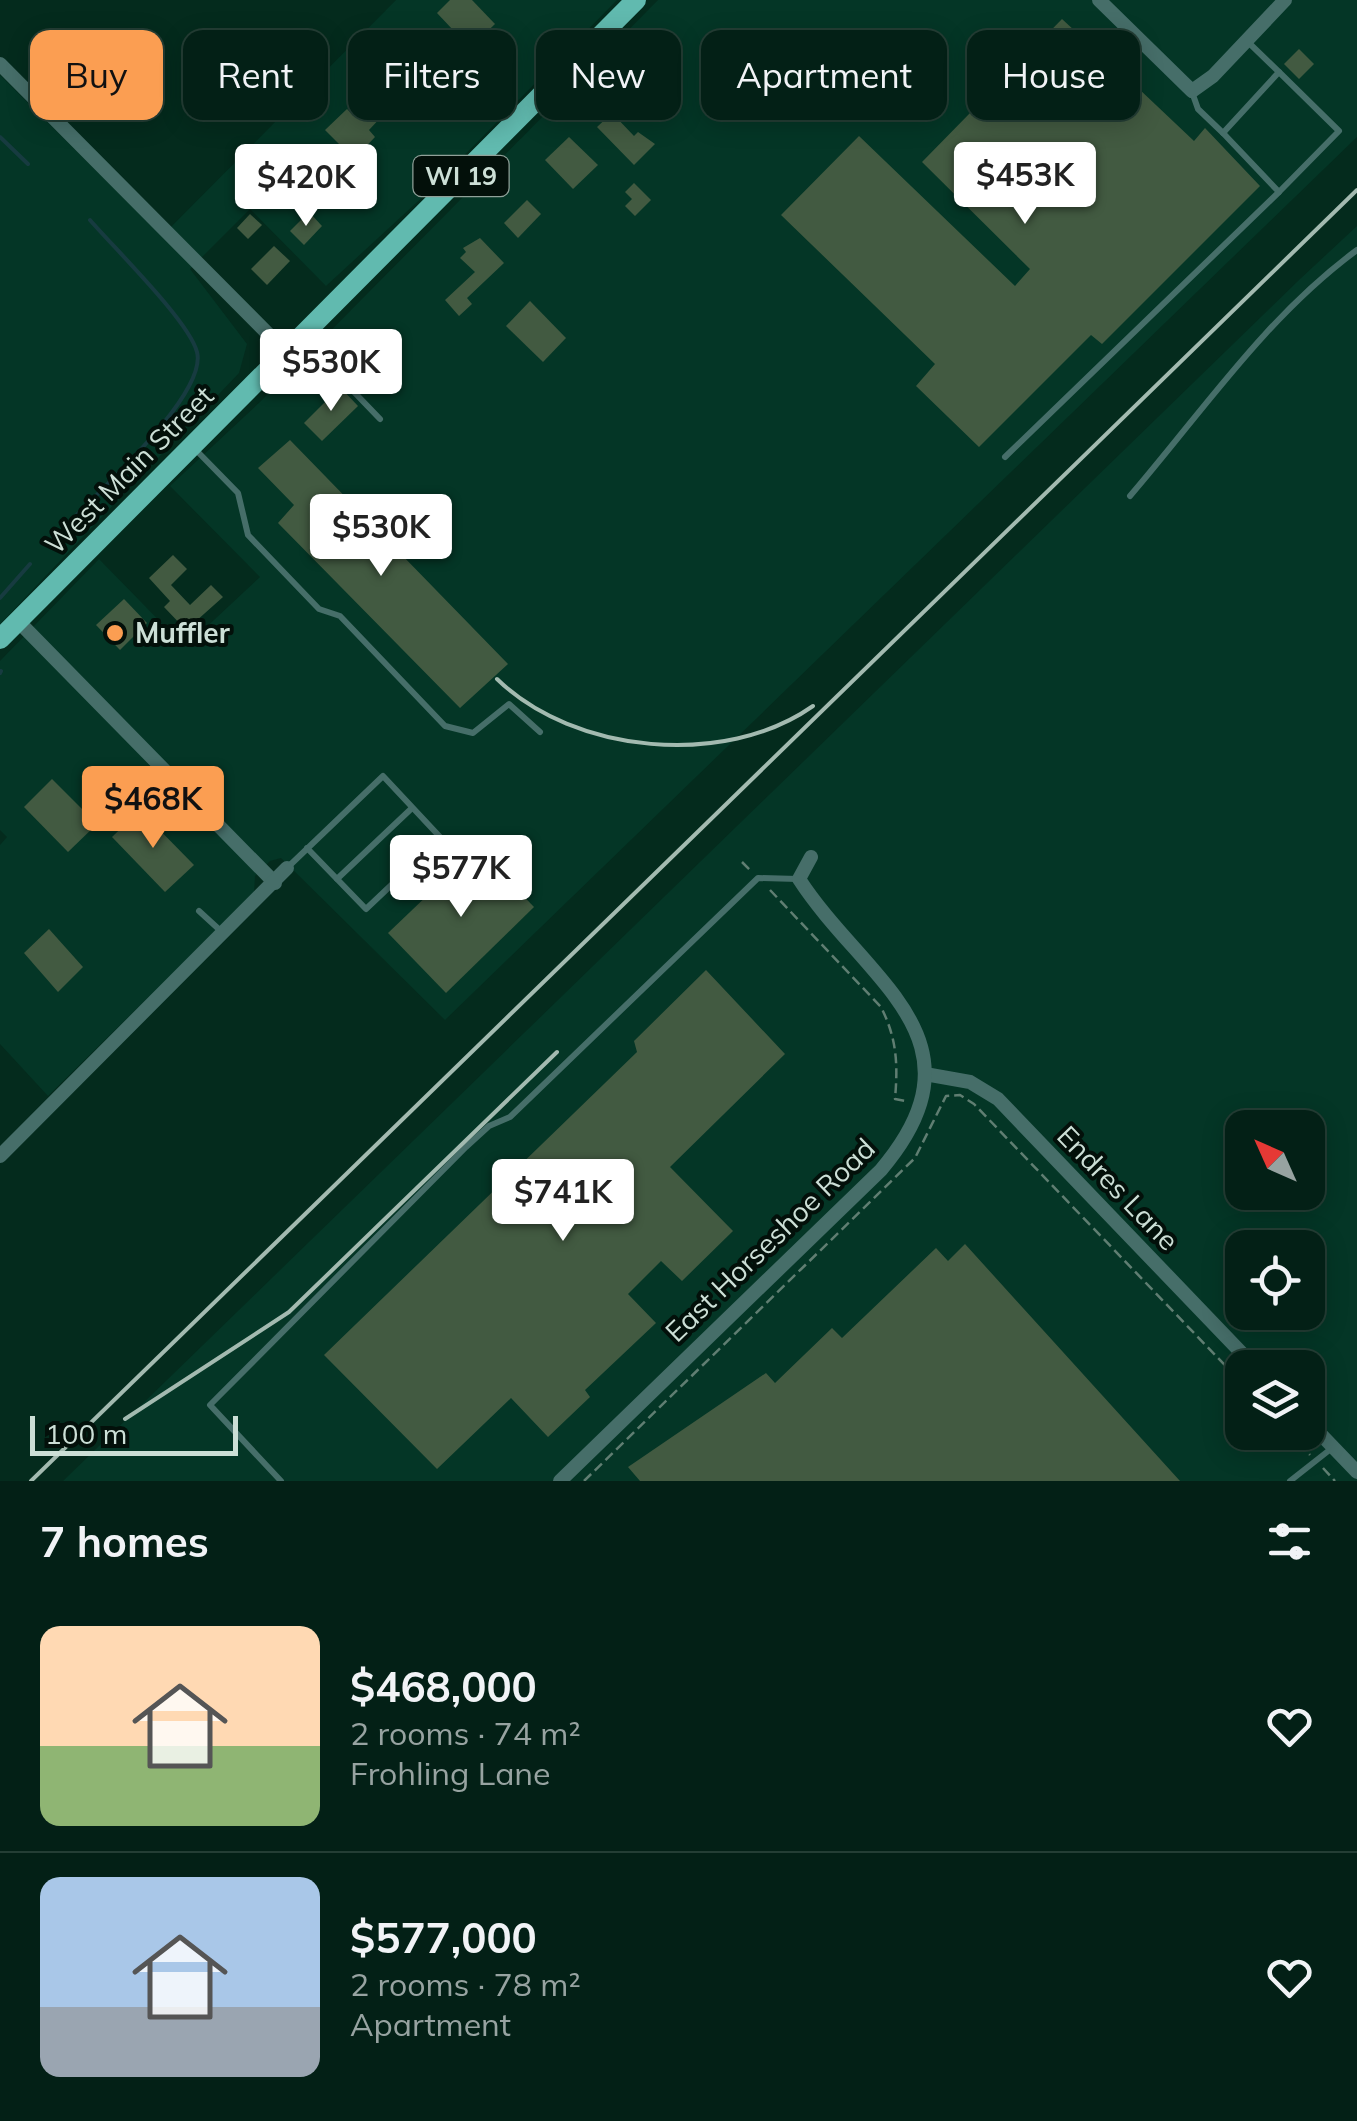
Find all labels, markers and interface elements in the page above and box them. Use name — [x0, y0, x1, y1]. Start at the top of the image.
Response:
chip: Buy — [30, 30, 163, 120]
chip: Rent — [183, 30, 328, 120]
chip: Filters — [348, 30, 516, 120]
chip: New — [536, 30, 681, 120]
chip: Apartment — [701, 30, 947, 120]
chip: House — [967, 30, 1140, 120]
pin: $453K — [955, 142, 1095, 227]
pin: $420K — [236, 144, 376, 229]
text: $453K — [976, 154, 1074, 194]
text: $420K — [257, 156, 355, 196]
road number: WI 19 — [414, 156, 508, 196]
pin: $530K — [261, 329, 401, 414]
text: $530K — [282, 341, 380, 381]
street label: West Main Street — [37, 378, 220, 561]
pin: $530K — [311, 494, 451, 579]
text: $530K — [332, 506, 430, 546]
place label: Muffler — [135, 615, 230, 650]
marker: Muffler — [104, 622, 126, 644]
pin: $468K — [83, 766, 223, 851]
text: $468K — [104, 778, 202, 818]
pin: $577K — [391, 835, 531, 920]
text: $577K — [412, 847, 510, 887]
north arrow — [1225, 1110, 1325, 1210]
map controls — [1225, 1110, 1325, 1450]
street label: Endres Lane — [1050, 1118, 1186, 1257]
street label: East Horseshoe Road — [658, 1131, 882, 1349]
pin: $741K — [493, 1159, 633, 1244]
text: $741K — [514, 1171, 612, 1211]
button: locate — [1225, 1230, 1325, 1330]
button: layers — [1225, 1350, 1325, 1450]
scale bar — [30, 1411, 238, 1456]
text: 100 m — [45, 1416, 127, 1451]
icon: filters — [1262, 1514, 1317, 1569]
text: 7 homes — [40, 1515, 209, 1568]
text: $468,000 — [350, 1660, 537, 1713]
icon: home — [120, 1666, 240, 1786]
icon: heart — [1262, 1699, 1317, 1754]
text: 2 rooms · 74 m² — [350, 1713, 581, 1753]
text: Frohling Lane — [350, 1753, 551, 1793]
text: $577,000 — [350, 1911, 537, 1964]
icon: home — [120, 1917, 240, 2037]
icon: heart — [1262, 1950, 1317, 2005]
text: 2 rooms · 78 m² — [350, 1964, 581, 2004]
text: Apartment — [350, 2004, 511, 2044]

